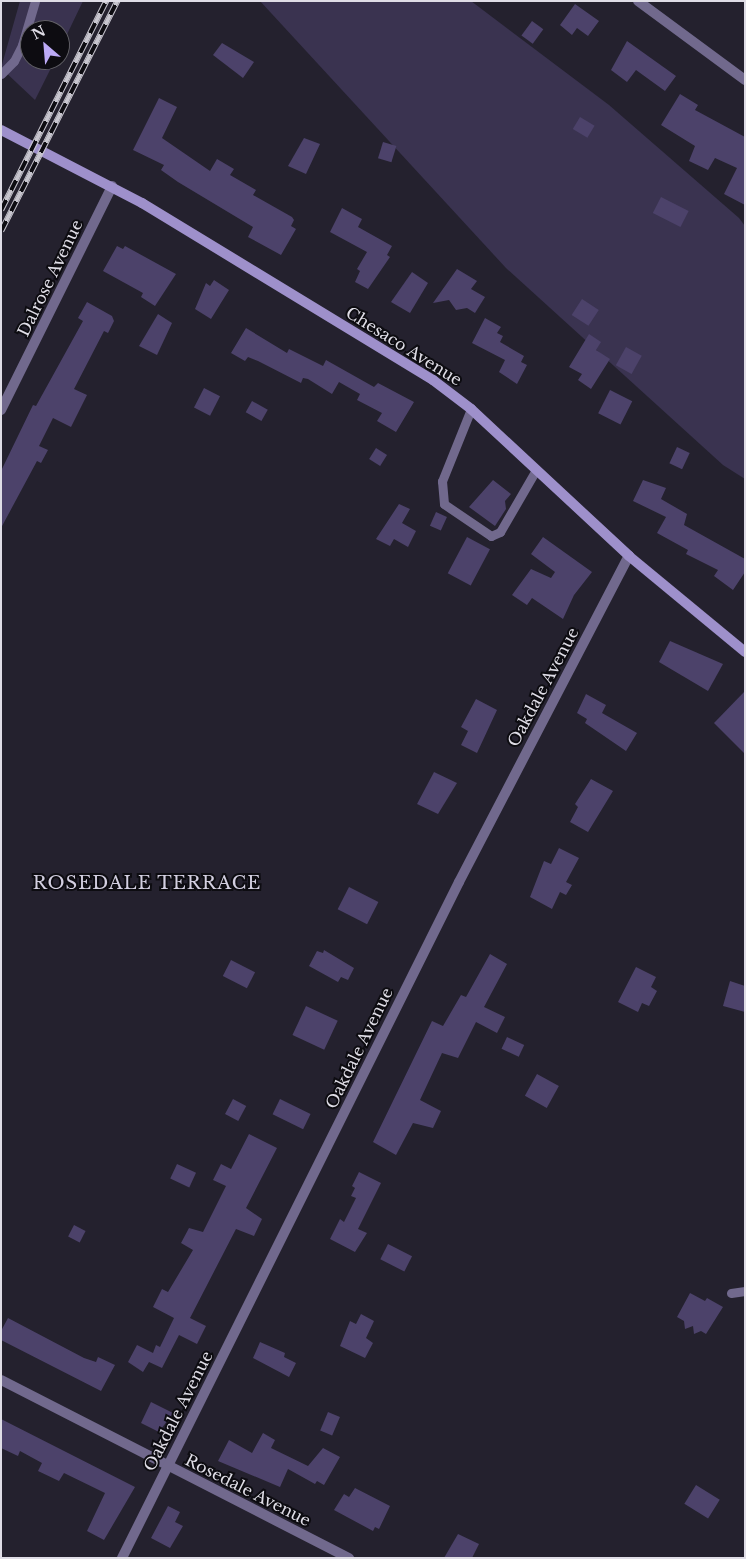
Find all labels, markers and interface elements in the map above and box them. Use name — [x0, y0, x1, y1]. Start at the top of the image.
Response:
north arrow — [20, 20, 70, 70]
text: N — [29, 22, 49, 44]
street label: Dalrose Avenue — [13, 216, 87, 340]
street label: Chesaco Avenue — [342, 302, 466, 390]
street label: Oakdale Avenue — [503, 624, 583, 750]
district label: ROSEDALE TERRACE — [30, 872, 264, 894]
street label: Oakdale Avenue — [321, 984, 397, 1112]
street label: Oakdale Avenue — [139, 1348, 217, 1474]
street label: Rosedale Avenue — [182, 1450, 314, 1530]

